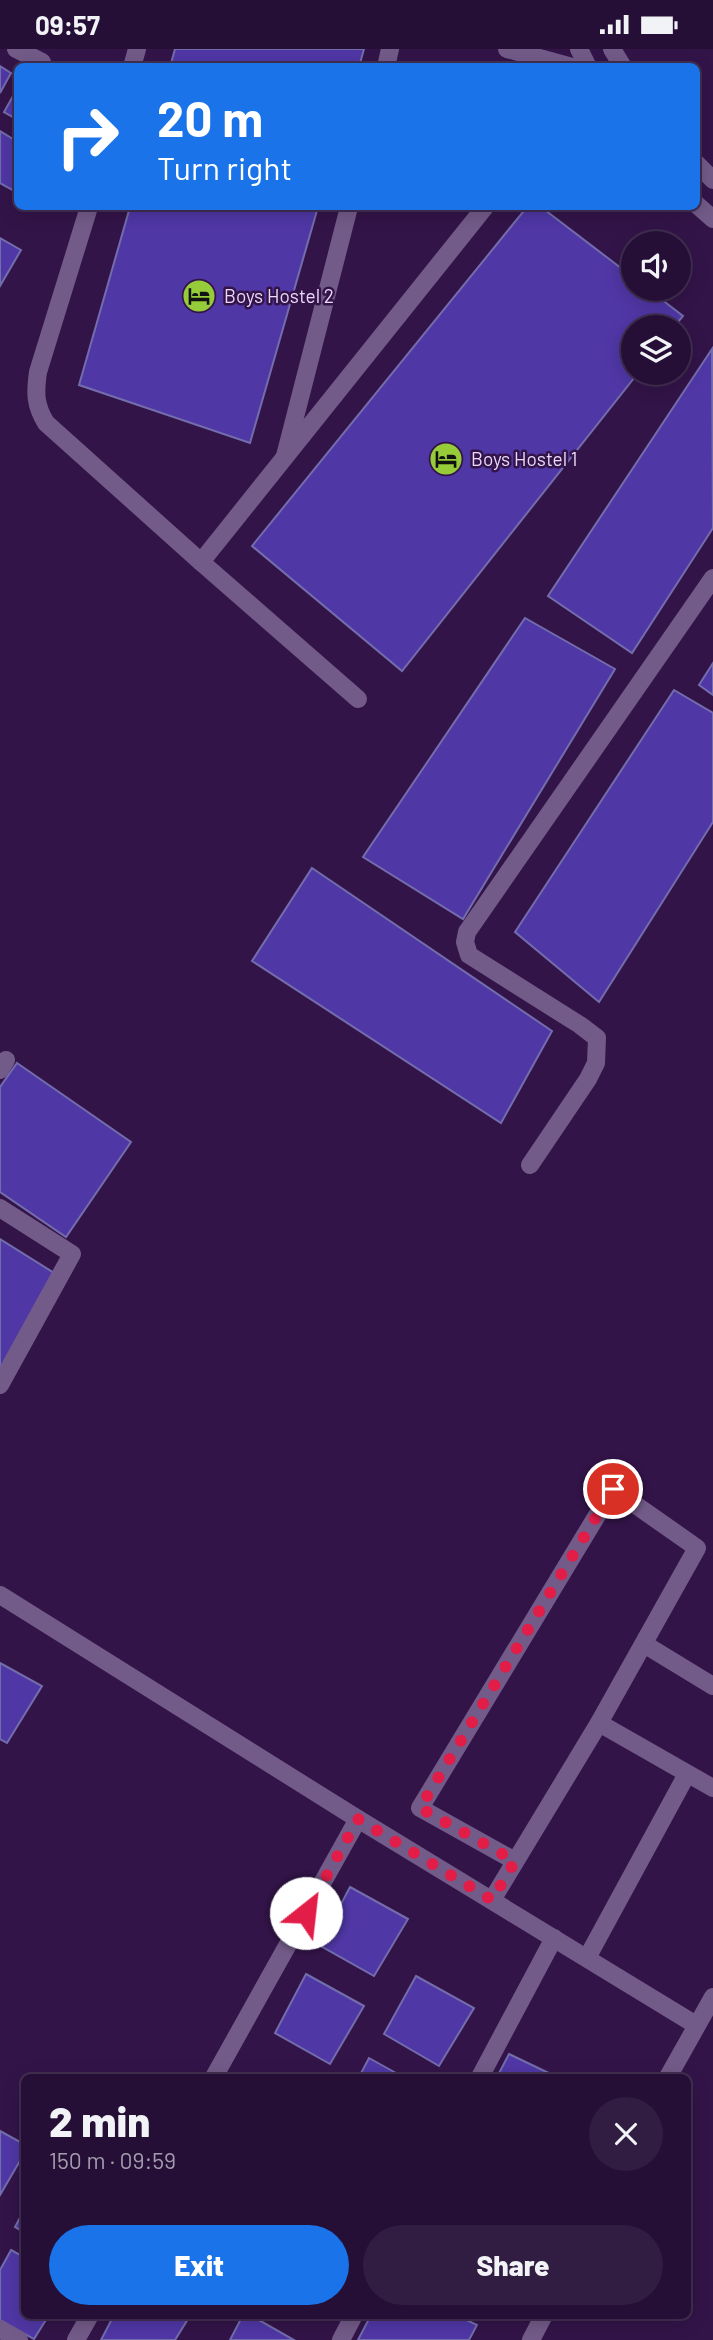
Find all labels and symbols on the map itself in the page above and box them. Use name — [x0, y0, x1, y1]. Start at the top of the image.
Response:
hotel icon: Boys Hostel 2 — [180, 277, 218, 315]
place label: Boys Hostel 2 — [224, 284, 334, 307]
hotel icon: Boys Hostel 1 — [427, 440, 465, 478]
place label: Boys Hostel 1 — [471, 447, 577, 470]
pin — [583, 1459, 643, 1519]
position arrow — [269, 1876, 343, 1950]

